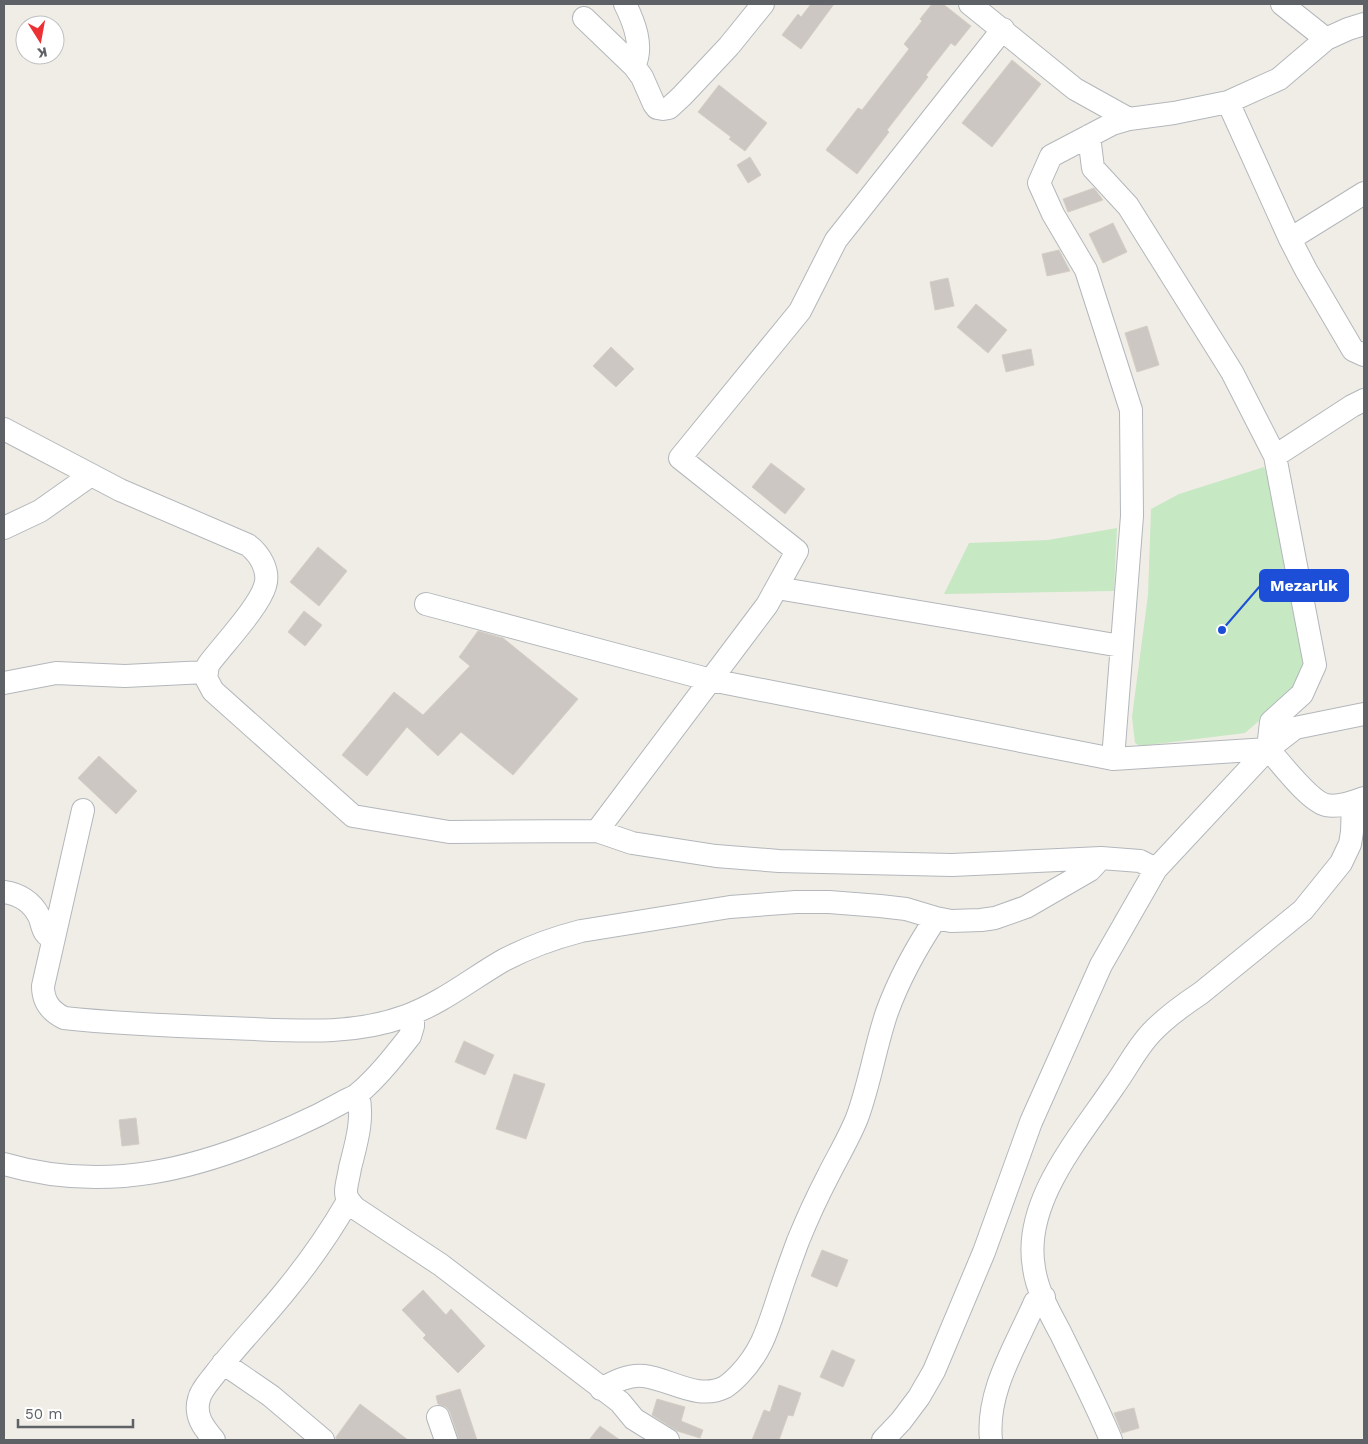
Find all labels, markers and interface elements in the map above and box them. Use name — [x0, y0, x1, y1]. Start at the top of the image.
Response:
north arrow — [15, 15, 65, 65]
text: K — [36, 44, 49, 62]
callout: Mezarlık — [1260, 570, 1348, 601]
text: Mezarlık — [1270, 576, 1338, 595]
scale bar — [18, 1396, 132, 1428]
text: 50 m — [25, 1405, 62, 1423]

